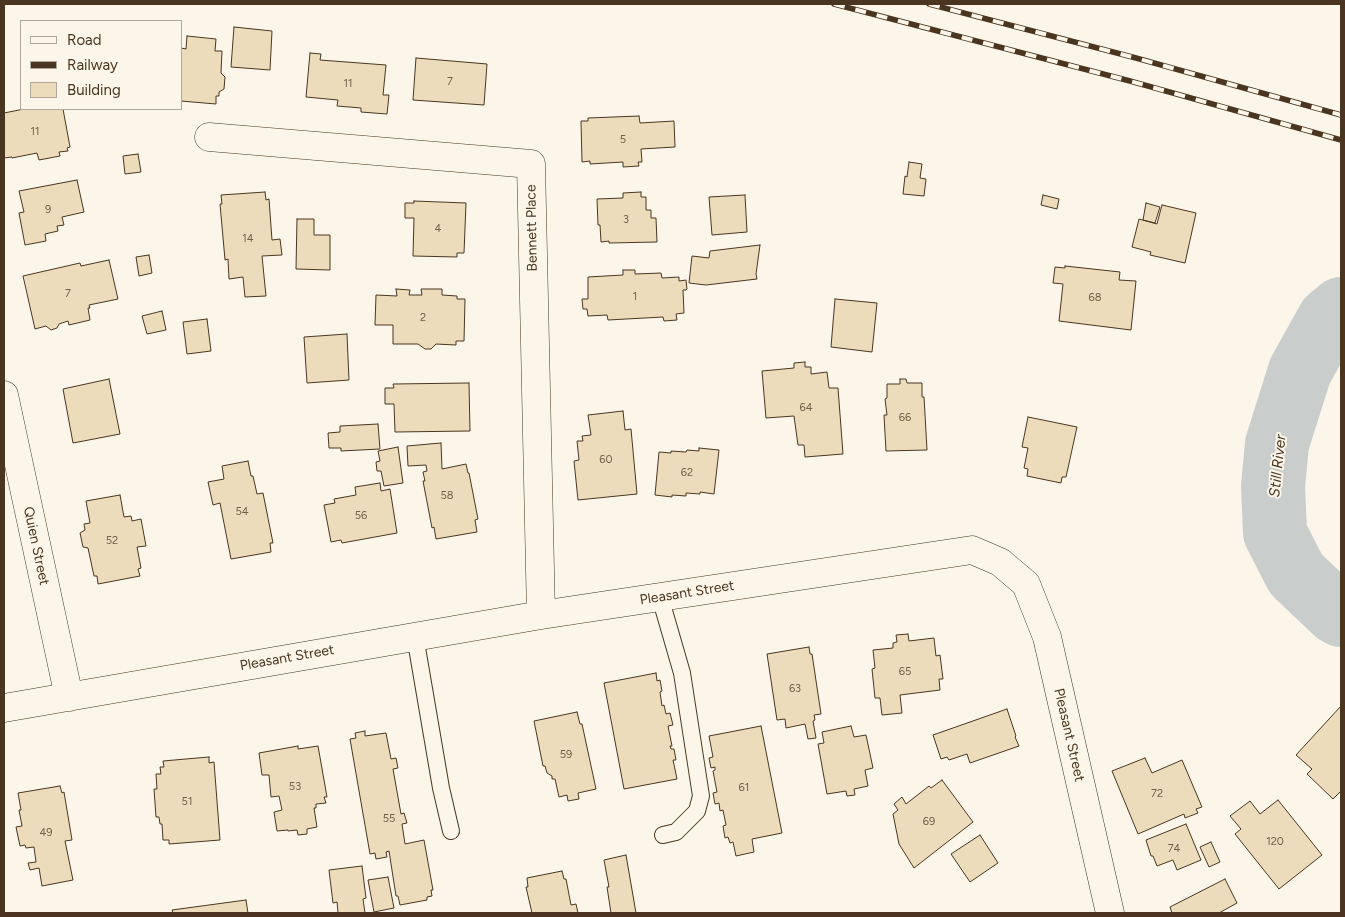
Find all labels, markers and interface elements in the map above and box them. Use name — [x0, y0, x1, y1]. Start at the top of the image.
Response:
legend — [20, 20, 182, 110]
text: Road — [67, 31, 102, 49]
text: Railway — [67, 56, 118, 74]
house number: 7 — [447, 75, 453, 89]
house number: 11 — [343, 77, 353, 91]
text: Building — [67, 81, 121, 99]
house number: 11 — [30, 125, 40, 139]
house number: 5 — [620, 133, 626, 147]
street label: Bennett Place — [523, 184, 541, 272]
house number: 9 — [45, 203, 51, 217]
house number: 3 — [623, 213, 629, 227]
house number: 4 — [435, 222, 441, 236]
house number: 14 — [242, 232, 254, 246]
house number: 7 — [65, 287, 71, 301]
house number: 1 — [633, 290, 637, 304]
house number: 68 — [1089, 291, 1101, 305]
house number: 2 — [420, 311, 426, 325]
house number: 64 — [799, 401, 813, 415]
house number: 66 — [899, 411, 911, 425]
water label: Still River — [1266, 434, 1290, 498]
house number: 60 — [599, 453, 613, 467]
house number: 62 — [681, 466, 693, 480]
house number: 58 — [440, 489, 454, 503]
street label: Quien Street — [19, 505, 53, 587]
house number: 54 — [235, 505, 249, 519]
house number: 56 — [355, 509, 367, 523]
house number: 52 — [106, 534, 118, 548]
street label: Pleasant Street — [639, 577, 735, 609]
street label: Pleasant Street — [239, 641, 335, 675]
house number: 65 — [899, 665, 911, 679]
house number: 63 — [789, 682, 801, 696]
street label: Pleasant Street — [1050, 687, 1088, 783]
house number: 59 — [560, 748, 572, 762]
house number: 53 — [289, 780, 301, 794]
house number: 61 — [739, 781, 749, 795]
house number: 72 — [1151, 787, 1163, 801]
house number: 51 — [182, 795, 192, 809]
house number: 55 — [383, 812, 395, 826]
house number: 69 — [923, 815, 935, 829]
house number: 49 — [39, 826, 53, 840]
house number: 120 — [1266, 835, 1284, 849]
house number: 74 — [1168, 842, 1180, 856]

